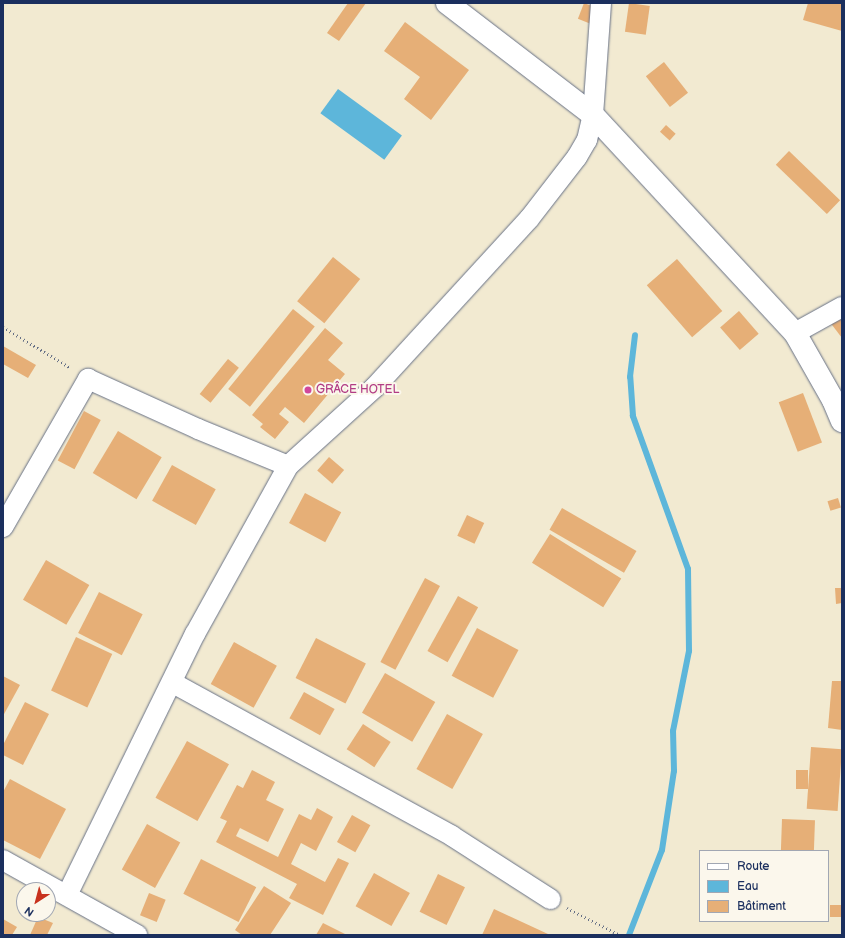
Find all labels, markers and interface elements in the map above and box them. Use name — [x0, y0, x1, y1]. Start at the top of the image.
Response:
place label: GRÂCE HOTEL — [316, 383, 399, 397]
marker: GRÂCE HOTEL — [303, 385, 313, 395]
legend — [699, 850, 829, 922]
text: Route — [737, 859, 769, 874]
text: Eau — [737, 879, 758, 894]
north arrow — [16, 882, 56, 922]
text: Bâtiment — [737, 899, 786, 914]
text: N — [22, 904, 36, 919]

